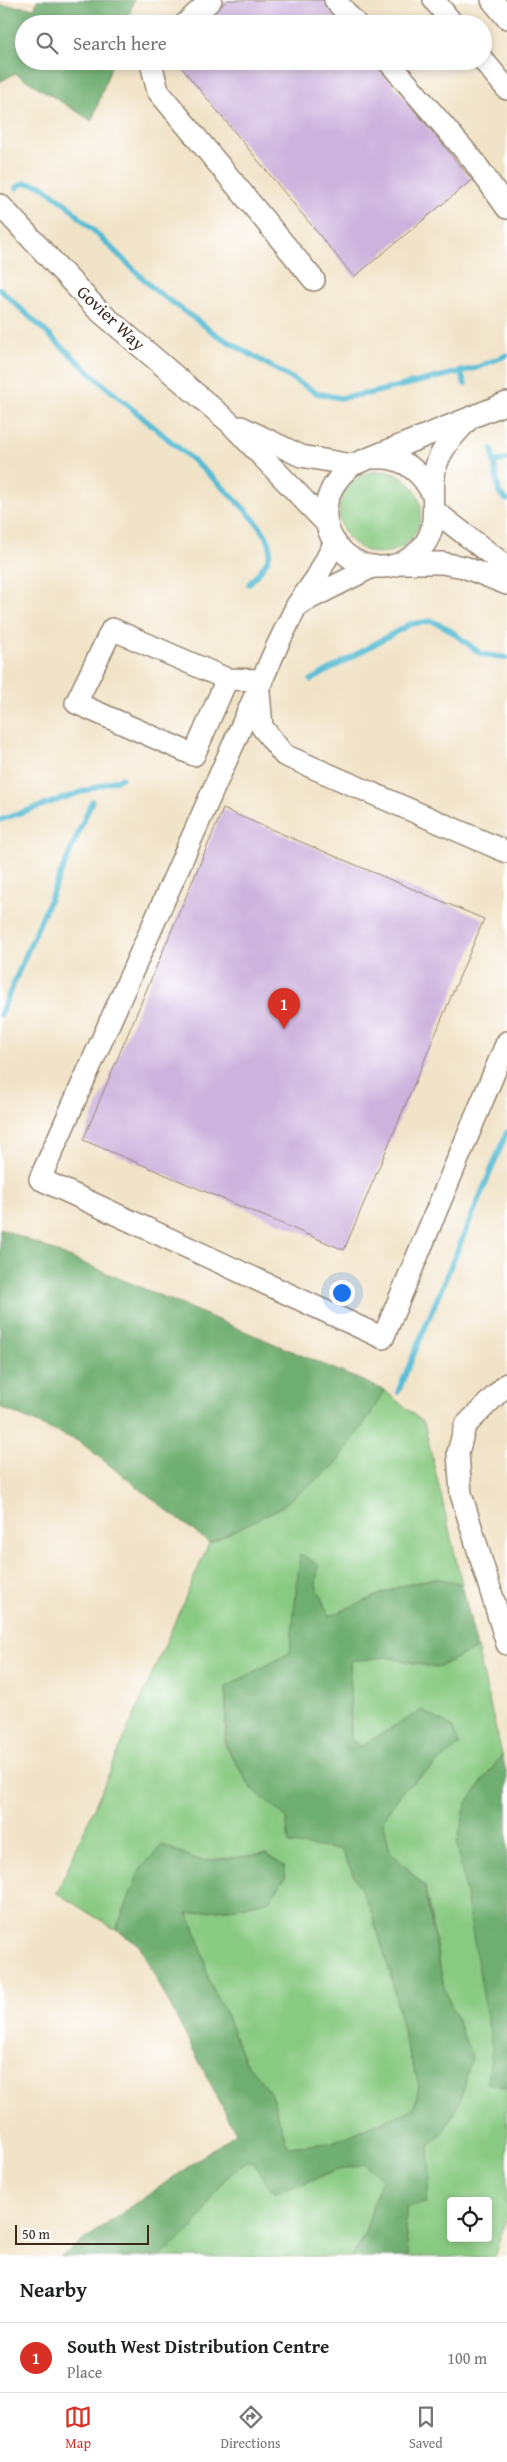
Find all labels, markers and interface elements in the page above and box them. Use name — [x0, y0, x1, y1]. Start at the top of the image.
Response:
search box — [15, 15, 492, 70]
icon: search — [33, 29, 61, 57]
text: Search here — [73, 29, 167, 57]
street label: Govier Way — [71, 279, 152, 357]
pin: 1 — [268, 988, 300, 1029]
your location — [329, 1280, 355, 1306]
map controls — [447, 2197, 492, 2242]
button: locate — [447, 2197, 492, 2242]
scale bar — [15, 2222, 149, 2245]
text: 50 m — [22, 2224, 50, 2244]
text: Nearby — [20, 2274, 87, 2305]
text: South West Distribution Centre — [67, 2332, 329, 2360]
text: 1 — [32, 2346, 40, 2370]
text: 100 m — [447, 2346, 487, 2370]
text: Place — [67, 2360, 102, 2384]
tab: Map — [64, 2403, 92, 2453]
tab: Directions — [220, 2403, 281, 2453]
tab: Saved — [409, 2403, 443, 2453]

